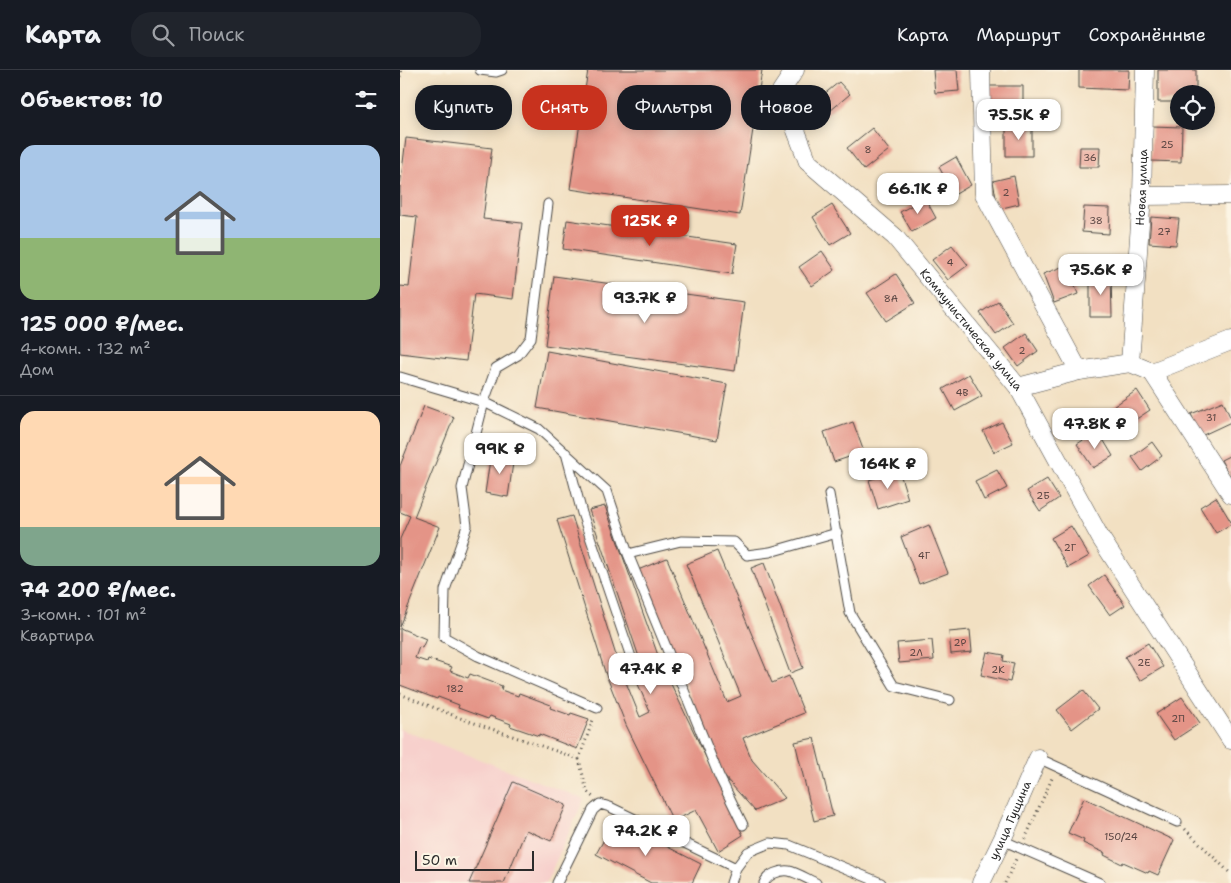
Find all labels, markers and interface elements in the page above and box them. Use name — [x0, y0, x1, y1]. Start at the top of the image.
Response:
search box — [131, 12, 481, 57]
text: Карта — [25, 19, 101, 51]
icon: search — [149, 21, 177, 49]
text: Поиск — [189, 22, 244, 47]
text: Карта — [897, 23, 948, 47]
text: Маршрут — [976, 23, 1060, 47]
text: Сохранённые — [1088, 23, 1206, 47]
chip: Купить — [415, 85, 512, 130]
chip: Снять — [522, 85, 607, 130]
chip: Фильтры — [617, 85, 731, 130]
chip: Новое — [741, 85, 831, 130]
map controls — [1170, 85, 1215, 130]
button: locate — [1170, 85, 1215, 130]
text: Объектов: 10 — [20, 86, 163, 114]
icon: filters — [352, 86, 380, 114]
pin: 75.5K ₽ — [973, 98, 1065, 141]
text: 75.5K ₽ — [988, 104, 1050, 125]
house number: 25 — [1161, 138, 1173, 151]
house number: 8 — [865, 143, 872, 156]
street label: Новая улица — [1132, 148, 1151, 226]
house number: 36 — [1083, 151, 1097, 164]
pin: 66.1K ₽ — [872, 172, 964, 215]
icon: home — [155, 178, 245, 268]
text: 66.1K ₽ — [888, 178, 948, 199]
house number: 2 — [1003, 186, 1010, 199]
pin: 125K ₽ — [609, 204, 691, 247]
text: 125K ₽ — [622, 210, 678, 231]
house number: 38 — [1089, 214, 1103, 227]
house number: 27 — [1157, 225, 1171, 238]
pin: 75.6K ₽ — [1055, 254, 1147, 296]
house number: 4 — [947, 256, 954, 269]
text: 75.6K ₽ — [1069, 259, 1133, 280]
street label: Коммунистическая улица — [916, 265, 1026, 395]
pin: 93.7K ₽ — [599, 282, 691, 324]
text: 93.7K ₽ — [613, 287, 677, 308]
house number: 8А — [884, 292, 898, 305]
text: 125 000 ₽/мес. — [20, 310, 184, 338]
text: 4-комн. · 132 m² — [20, 338, 151, 359]
house number: 2 — [1019, 344, 1026, 357]
text: Дом — [20, 359, 54, 380]
house number: 4В — [956, 386, 969, 399]
pin: 47.8K ₽ — [1049, 408, 1141, 450]
house number: 31 — [1206, 411, 1216, 424]
text: 47.8K ₽ — [1063, 413, 1127, 434]
pin: 99K ₽ — [465, 432, 535, 475]
text: 99K ₽ — [475, 438, 525, 459]
icon: home — [155, 443, 245, 533]
pin: 164K ₽ — [847, 448, 929, 490]
text: 164K ₽ — [860, 453, 916, 474]
house number: 2Б — [1036, 489, 1050, 502]
house number: 2Г — [1064, 541, 1077, 554]
house number: 4Г — [918, 549, 931, 562]
text: 74 200 ₽/мес. — [20, 576, 176, 604]
text: 3-комн. · 101 m² — [20, 604, 147, 625]
text: Квартира — [20, 625, 94, 646]
house number: 2Р — [954, 636, 967, 649]
house number: 2Л — [909, 646, 923, 659]
pin: 47.4K ₽ — [605, 652, 697, 695]
house number: 2Е — [1137, 656, 1151, 669]
text: 47.4K ₽ — [620, 658, 682, 679]
house number: 2К — [991, 663, 1005, 676]
house number: 182 — [446, 682, 464, 695]
house number: 2П — [1171, 712, 1185, 725]
street label: улица Гущина — [985, 778, 1035, 863]
pin: 74.2K ₽ — [600, 814, 692, 857]
text: 74.2K ₽ — [614, 820, 678, 841]
house number: 150/24 — [1104, 830, 1138, 843]
scale bar — [415, 848, 534, 871]
text: 50 m — [422, 851, 457, 869]

